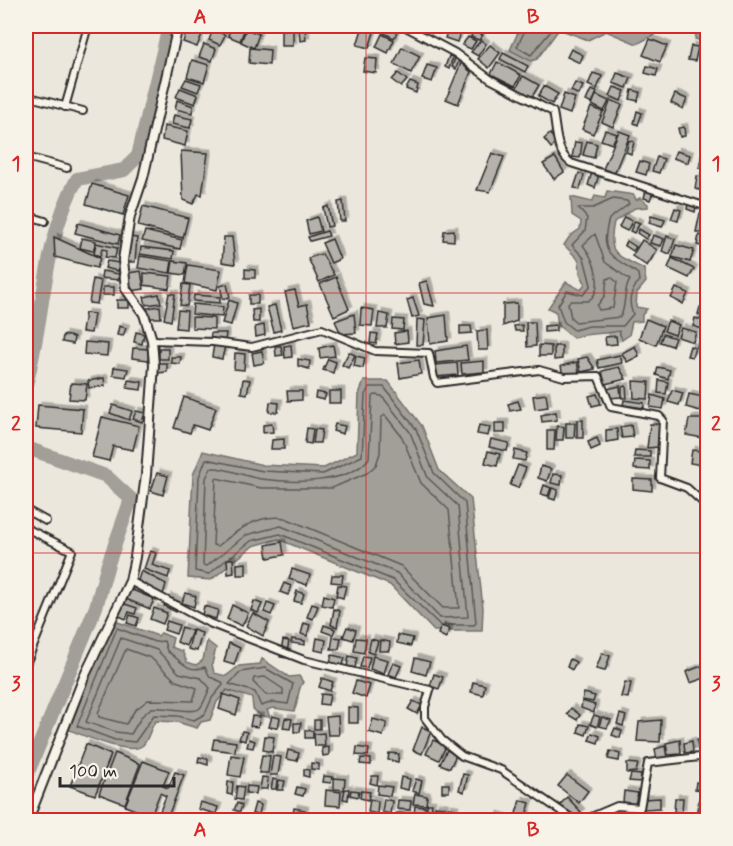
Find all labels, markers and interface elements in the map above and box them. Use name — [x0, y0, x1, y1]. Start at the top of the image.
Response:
text: A — [193, 4, 207, 31]
text: B — [527, 4, 540, 31]
text: 1 — [12, 151, 20, 178]
text: 1 — [712, 151, 720, 178]
text: 2 — [11, 411, 21, 438]
text: 2 — [711, 411, 721, 438]
text: 3 — [11, 671, 21, 698]
text: 3 — [711, 671, 721, 698]
scale bar — [60, 750, 174, 788]
text: 100 m — [69, 760, 117, 784]
text: A — [193, 817, 207, 844]
text: B — [527, 817, 540, 844]

